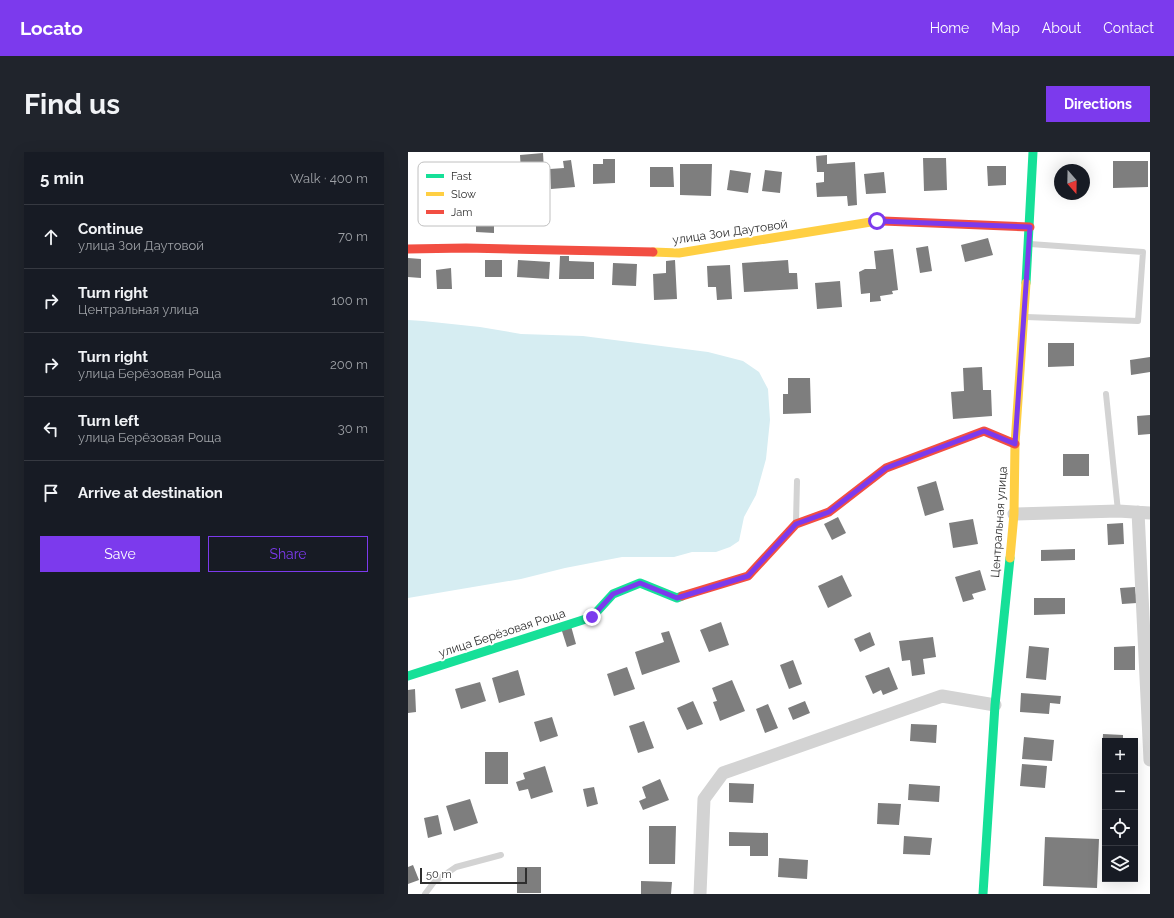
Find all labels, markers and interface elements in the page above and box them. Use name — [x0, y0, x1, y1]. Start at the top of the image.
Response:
text: Locato — [20, 17, 83, 39]
text: Home — [930, 20, 969, 36]
text: Map — [991, 20, 1020, 36]
text: About — [1042, 20, 1081, 36]
text: Contact — [1103, 20, 1154, 36]
button: Directions — [1046, 86, 1150, 122]
text: Find us — [24, 88, 120, 121]
legend — [418, 162, 550, 226]
north arrow — [1054, 164, 1090, 200]
text: 5 min — [40, 168, 84, 188]
text: Fast — [451, 170, 472, 183]
text: Walk · 400 m — [290, 171, 368, 186]
text: Slow — [451, 188, 476, 201]
text: Jam — [451, 206, 472, 219]
route start — [868, 212, 886, 230]
street label: улица Зои Даутовой — [671, 217, 789, 247]
text: Continue — [78, 220, 143, 238]
icon: ahead — [40, 226, 62, 248]
text: 70 m — [338, 229, 368, 244]
text: улица Зои Даутовой — [78, 238, 204, 253]
text: Turn right — [78, 284, 148, 302]
icon: right — [40, 290, 62, 312]
text: 100 m — [331, 293, 368, 308]
text: Центральная улица — [78, 302, 199, 317]
text: Turn right — [78, 348, 148, 366]
icon: right — [40, 354, 62, 376]
text: 200 m — [330, 357, 368, 372]
text: улица Берёзовая Роща — [78, 366, 221, 381]
text: Turn left — [78, 412, 139, 430]
icon: left — [40, 418, 62, 440]
text: 30 m — [338, 421, 368, 436]
text: улица Берёзовая Роща — [78, 430, 221, 445]
street label: Центральная улица — [988, 466, 1010, 578]
icon: arrive — [40, 482, 62, 504]
text: Arrive at destination — [78, 484, 223, 502]
button: Save — [40, 536, 200, 572]
button: Share — [208, 536, 368, 572]
street label: улица Берёзовая Роща — [437, 606, 567, 660]
route end — [583, 608, 601, 626]
map controls — [1102, 738, 1138, 882]
button: + — [1102, 738, 1138, 774]
button: − — [1102, 774, 1138, 810]
button: locate — [1102, 810, 1138, 846]
button: layers — [1102, 846, 1138, 882]
scale bar — [420, 866, 527, 885]
text: 50 m — [426, 868, 452, 881]

